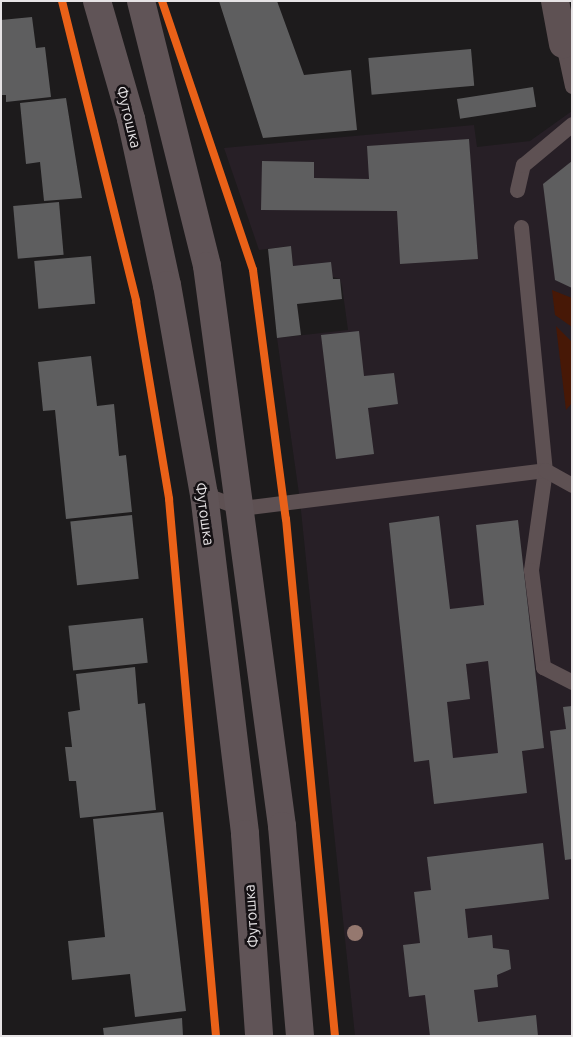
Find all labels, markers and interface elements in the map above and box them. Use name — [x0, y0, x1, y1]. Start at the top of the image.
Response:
street label: Футошка — [113, 84, 145, 150]
street label: Футошка — [192, 481, 218, 547]
street label: Футошка — [240, 884, 262, 948]

